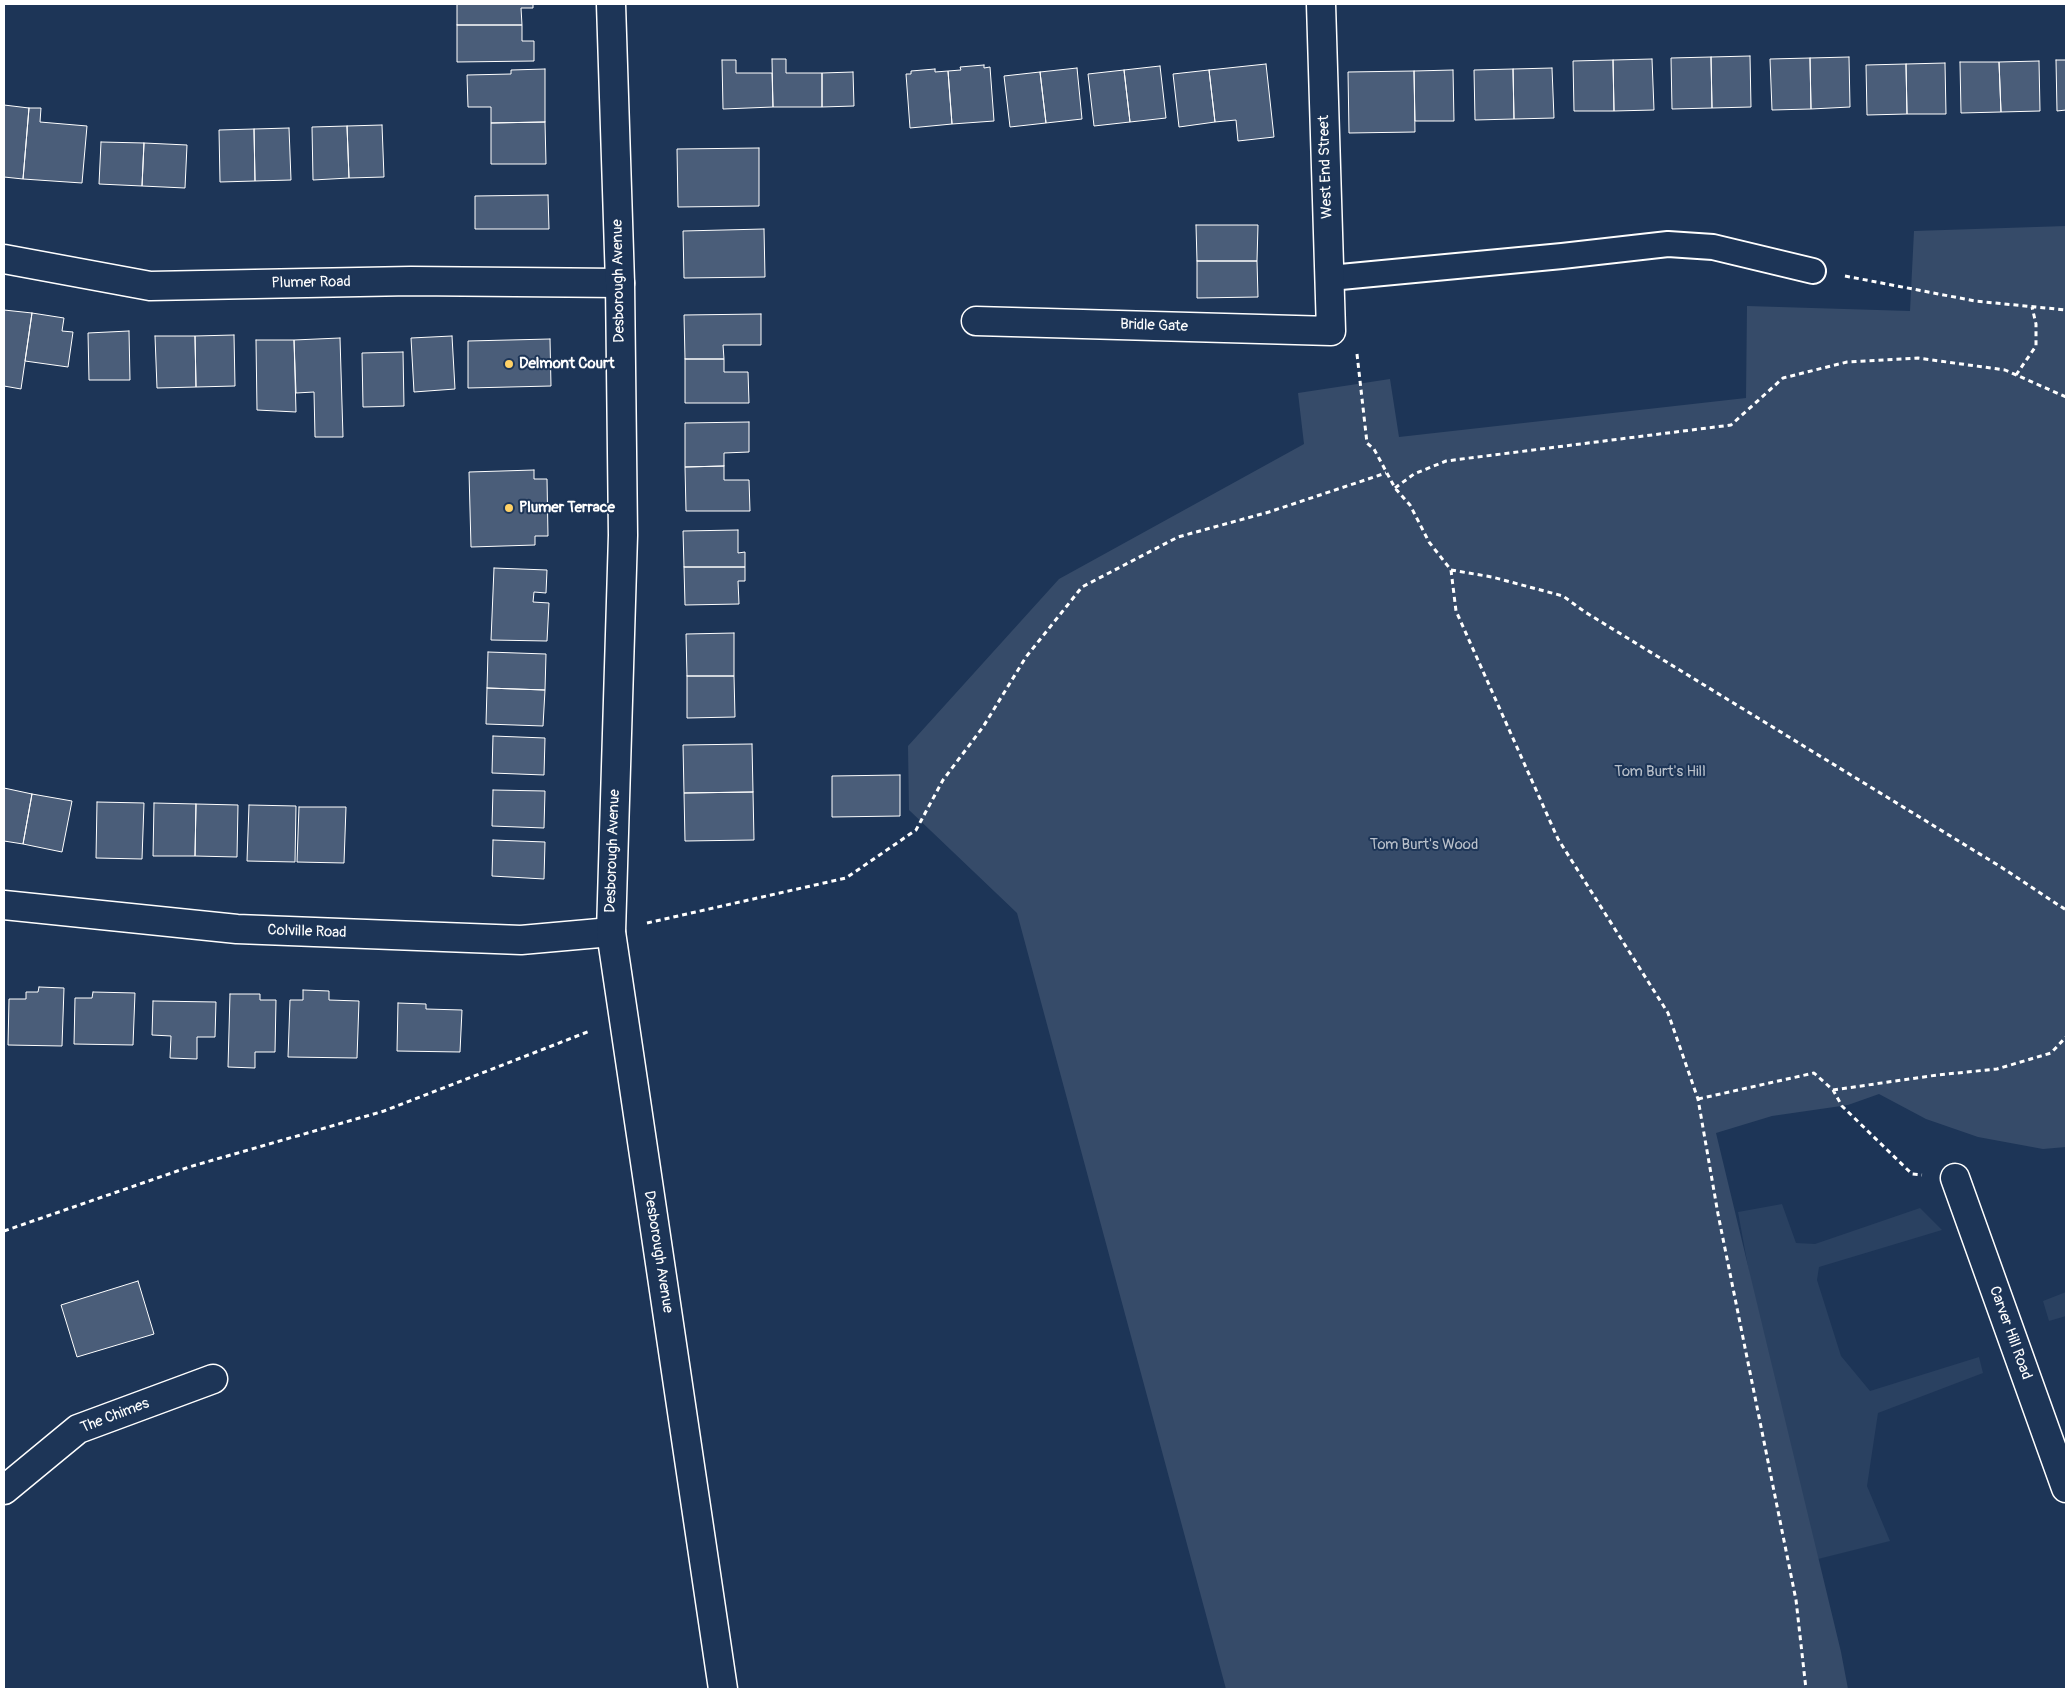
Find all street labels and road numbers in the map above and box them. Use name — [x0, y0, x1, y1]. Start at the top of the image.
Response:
street label: West End Street — [1315, 115, 1337, 219]
street label: Desborough Avenue — [609, 219, 629, 343]
street label: Plumer Road — [271, 273, 351, 293]
street label: Bridle Gate — [1120, 316, 1188, 336]
street label: Desborough Avenue — [602, 789, 624, 913]
street label: Colville Road — [267, 922, 347, 942]
street label: Desborough Avenue — [639, 1190, 677, 1314]
street label: Carver Hill Road — [1985, 1284, 2035, 1382]
street label: The Chimes — [78, 1395, 152, 1437]

